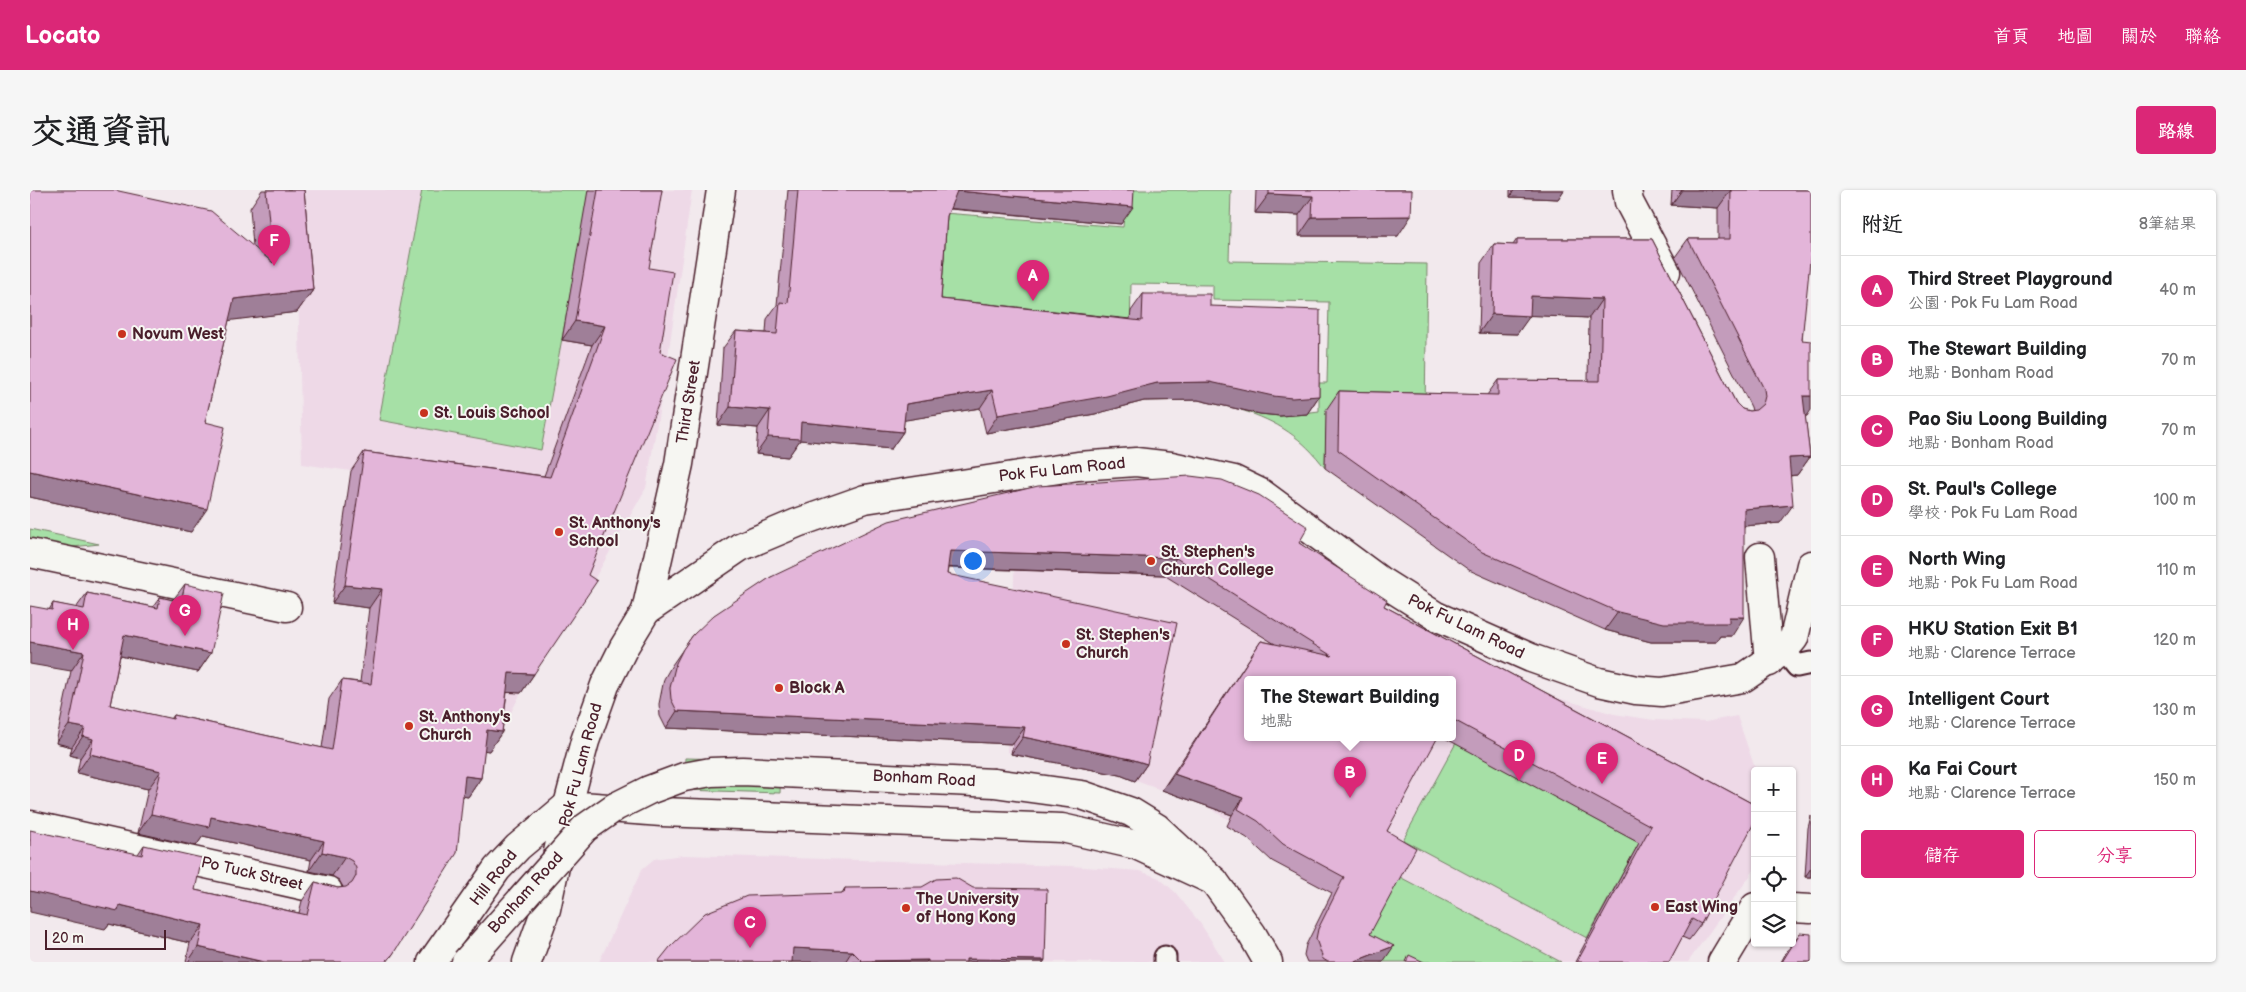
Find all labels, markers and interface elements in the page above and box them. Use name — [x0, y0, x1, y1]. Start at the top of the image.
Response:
text: Locato — [25, 21, 100, 50]
text: 首頁 — [1993, 26, 2029, 47]
text: 地圖 — [2057, 26, 2093, 47]
text: 關於 — [2121, 26, 2157, 47]
text: 聯絡 — [2185, 26, 2221, 47]
button: 路線 — [2136, 106, 2216, 154]
text: 交通資訊 — [30, 111, 170, 154]
text: 附近 — [1861, 212, 1903, 237]
text: 8筆結果 — [2139, 215, 2196, 234]
pin: F — [258, 225, 290, 266]
pin: A — [1017, 260, 1049, 301]
text: Third Street Playground — [1908, 268, 2113, 291]
text: A — [1872, 281, 1882, 300]
text: 40 m — [2159, 281, 2196, 300]
text: 公園 · Pok Fu Lam Road — [1908, 294, 2078, 313]
place label: Novum West — [132, 325, 224, 344]
marker: Novum West — [116, 328, 128, 340]
text: The Stewart Building — [1908, 338, 2087, 361]
text: B — [1871, 351, 1883, 370]
text: 70 m — [2161, 351, 2196, 370]
street label: Third Street — [673, 359, 705, 445]
text: 地點 · Bonham Road — [1908, 364, 2054, 383]
place label: St. Louis School — [434, 404, 550, 423]
marker: St. Louis School — [418, 407, 430, 419]
text: Pao Siu Loong Building — [1908, 408, 2107, 431]
text: C — [1871, 421, 1883, 440]
text: 70 m — [2161, 421, 2196, 440]
text: 地點 · Bonham Road — [1908, 434, 2054, 453]
street label: Pok Fu Lam Road — [998, 454, 1126, 486]
text: St. Paul's College — [1908, 478, 2057, 501]
text: D — [1871, 491, 1883, 510]
text: 100 m — [2153, 491, 2196, 510]
text: 學校 · Pok Fu Lam Road — [1908, 504, 2078, 523]
place label: St. Anthony's School — [569, 514, 661, 551]
marker: St. Anthony's School — [553, 526, 565, 538]
place label: St. Stephen's Church College — [1161, 543, 1274, 580]
your location — [960, 548, 986, 574]
text: North Wing — [1908, 548, 2006, 571]
marker: St. Stephen's Church College — [1145, 555, 1157, 567]
text: E — [1872, 561, 1882, 580]
text: 110 m — [2157, 561, 2196, 580]
text: 地點 · Pok Fu Lam Road — [1908, 574, 2078, 593]
street label: Pok Fu Lam Road — [1405, 591, 1527, 663]
pin: G — [169, 595, 201, 636]
pin: H — [57, 609, 89, 650]
text: HKU Station Exit B1 — [1908, 618, 2078, 641]
place label: St. Stephen's Church — [1076, 626, 1170, 663]
text: F — [1872, 631, 1882, 650]
text: 120 m — [2153, 631, 2196, 650]
marker: St. Stephen's Church — [1060, 638, 1072, 650]
text: 地點 · Clarence Terrace — [1908, 644, 2076, 663]
popup — [1244, 676, 1456, 741]
place label: Block A — [789, 679, 845, 698]
marker: Block A — [773, 682, 785, 694]
text: The Stewart Building — [1261, 686, 1439, 709]
text: Intelligent Court — [1908, 688, 2049, 711]
street label: Pok Fu Lam Road — [555, 701, 607, 829]
text: G — [1871, 701, 1883, 720]
text: 130 m — [2153, 701, 2196, 720]
place label: St. Anthony's Church — [419, 708, 511, 745]
text: 地點 — [1261, 712, 1293, 731]
text: 地點 · Clarence Terrace — [1908, 714, 2076, 733]
marker: St. Anthony's Church — [403, 720, 415, 732]
pin: D — [1503, 740, 1535, 781]
pin: E — [1586, 743, 1618, 784]
pin: B — [1334, 757, 1366, 798]
text: Ka Fai Court — [1908, 758, 2017, 781]
street label: Bonham Road — [872, 767, 976, 791]
map controls — [1751, 767, 1796, 947]
button: + — [1751, 767, 1796, 812]
text: H — [1871, 771, 1883, 790]
text: 150 m — [2154, 771, 2196, 790]
text: 地點 · Clarence Terrace — [1908, 784, 2076, 803]
button: − — [1751, 812, 1796, 857]
button: 儲存 — [1861, 830, 2024, 878]
button: 分享 — [2034, 830, 2196, 878]
street label: Hill Road — [466, 846, 522, 910]
street label: Bonham Road — [484, 848, 568, 938]
street label: Po Tuck Street — [199, 853, 305, 895]
button: locate — [1751, 857, 1796, 902]
place label: The University of Hong Kong — [916, 890, 1020, 927]
place label: East Wing — [1665, 898, 1738, 917]
marker: East Wing — [1649, 901, 1661, 913]
marker: The University of Hong Kong — [900, 902, 912, 914]
button: layers — [1751, 902, 1796, 947]
pin: C — [734, 907, 766, 948]
scale bar — [45, 927, 166, 950]
text: 20 m — [52, 930, 84, 947]

